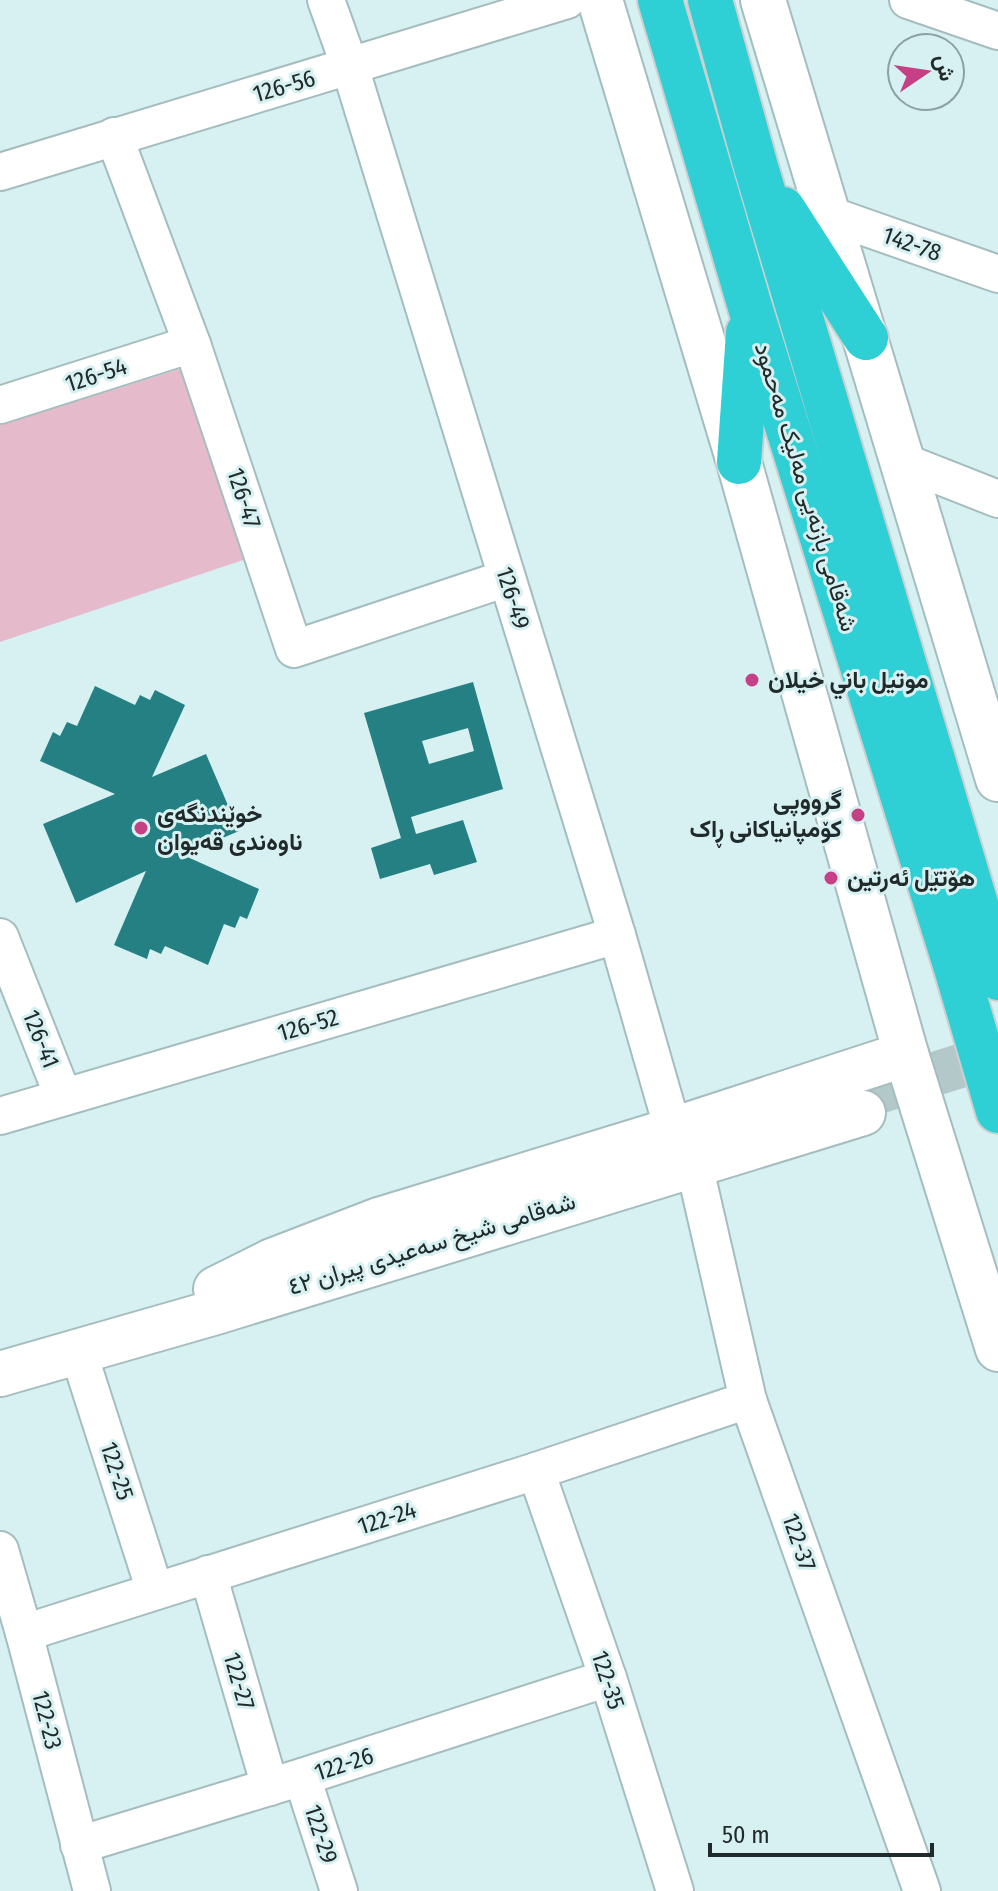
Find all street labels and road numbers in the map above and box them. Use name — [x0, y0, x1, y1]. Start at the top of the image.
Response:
street label: 126-56 — [250, 64, 318, 108]
street label: 142-78 — [879, 221, 945, 267]
street label: شەقامی بازنەیی مەلیک مەحمود — [748, 339, 863, 635]
street label: 126-54 — [62, 352, 130, 398]
street label: 126-47 — [221, 464, 267, 532]
street label: 126-49 — [490, 564, 536, 632]
street label: 126-52 — [274, 1003, 342, 1047]
street label: 126-41 — [17, 1006, 65, 1072]
street label: شەقامی شیخ سەعیدی پیران ٤٢ — [285, 1187, 580, 1304]
street label: 122-25 — [94, 1438, 140, 1504]
street label: 122-24 — [354, 1495, 420, 1541]
street label: 122-37 — [776, 1510, 822, 1574]
street label: 122-35 — [585, 1647, 631, 1713]
street label: 122-27 — [218, 1649, 261, 1713]
street label: 122-23 — [26, 1688, 68, 1752]
street label: 122-26 — [311, 1741, 377, 1787]
street label: 122-29 — [298, 1801, 344, 1867]

